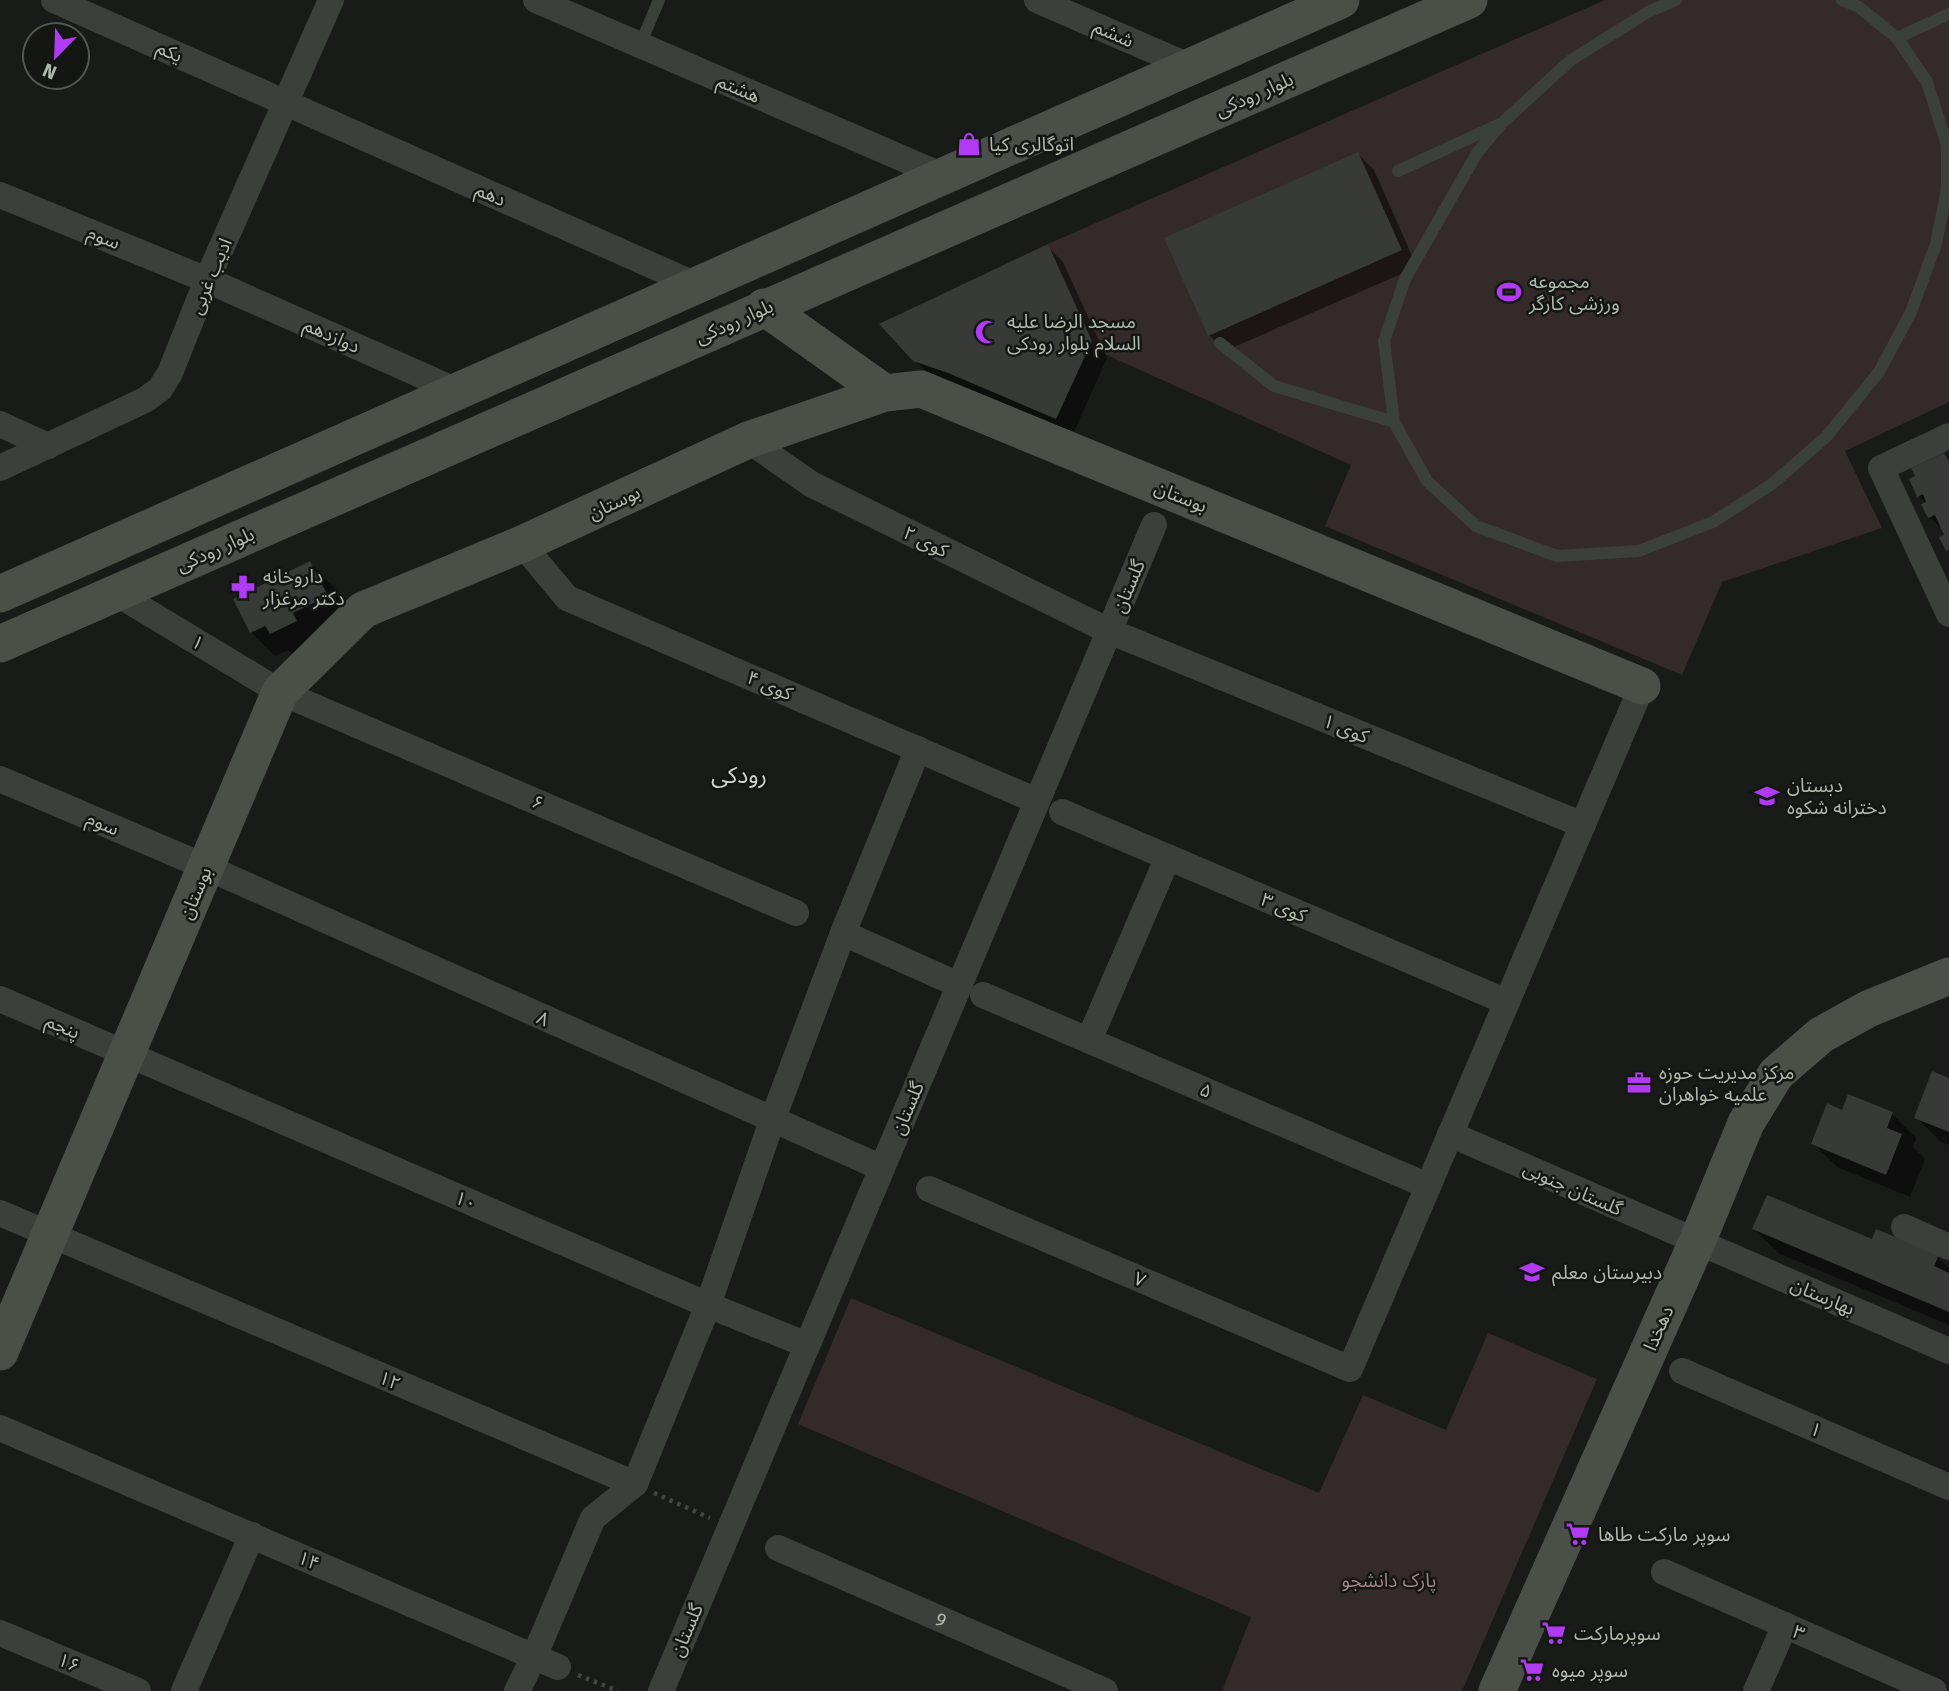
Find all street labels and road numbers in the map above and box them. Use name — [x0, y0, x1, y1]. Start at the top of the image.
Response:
street label: ششم — [1089, 14, 1138, 55]
street label: یکم — [152, 36, 186, 70]
street label: بلوار رودکی — [1212, 67, 1297, 122]
street label: هشتم — [713, 69, 764, 111]
street label: دهم — [471, 178, 509, 214]
street label: سوم — [83, 221, 123, 257]
street label: ادیب غربی — [184, 235, 237, 318]
street label: بلوار رودکی — [692, 294, 777, 349]
street label: دوازدهم — [299, 313, 363, 361]
street label: بوستان — [1151, 476, 1210, 517]
street label: بوستان — [585, 480, 644, 524]
street label: کوی ۲ — [900, 521, 953, 563]
street label: بلوار رودکی — [173, 522, 258, 577]
street label: گلستان — [1107, 555, 1150, 616]
street label: ۱ — [187, 630, 208, 655]
street label: کوی ۴ — [744, 666, 797, 706]
street label: کوی ۱ — [1320, 709, 1373, 748]
street label: ۶ — [528, 790, 547, 815]
street label: سوم — [82, 806, 123, 843]
street label: بوستان — [174, 864, 217, 923]
street label: کوی ۳ — [1258, 888, 1311, 928]
street label: ۸ — [533, 1006, 553, 1031]
street label: پنجم — [41, 1009, 83, 1047]
street label: گلستان — [886, 1077, 929, 1138]
street label: ۵ — [1196, 1078, 1215, 1103]
street label: گلستان جنوبی — [1520, 1156, 1627, 1221]
street label: ۱۰ — [451, 1186, 480, 1215]
street label: ۷ — [1130, 1267, 1149, 1292]
street label: بهارستان — [1787, 1273, 1858, 1320]
street label: دهخدا — [1638, 1302, 1678, 1354]
street label: ۱۲ — [375, 1366, 404, 1395]
street label: ۱ — [1806, 1417, 1825, 1442]
street label: ۱۴ — [294, 1546, 323, 1575]
street label: گلستان — [665, 1599, 708, 1660]
street label: 9 — [932, 1607, 950, 1632]
street label: ۳ — [1789, 1620, 1809, 1645]
street label: ۱۶ — [54, 1648, 83, 1677]

